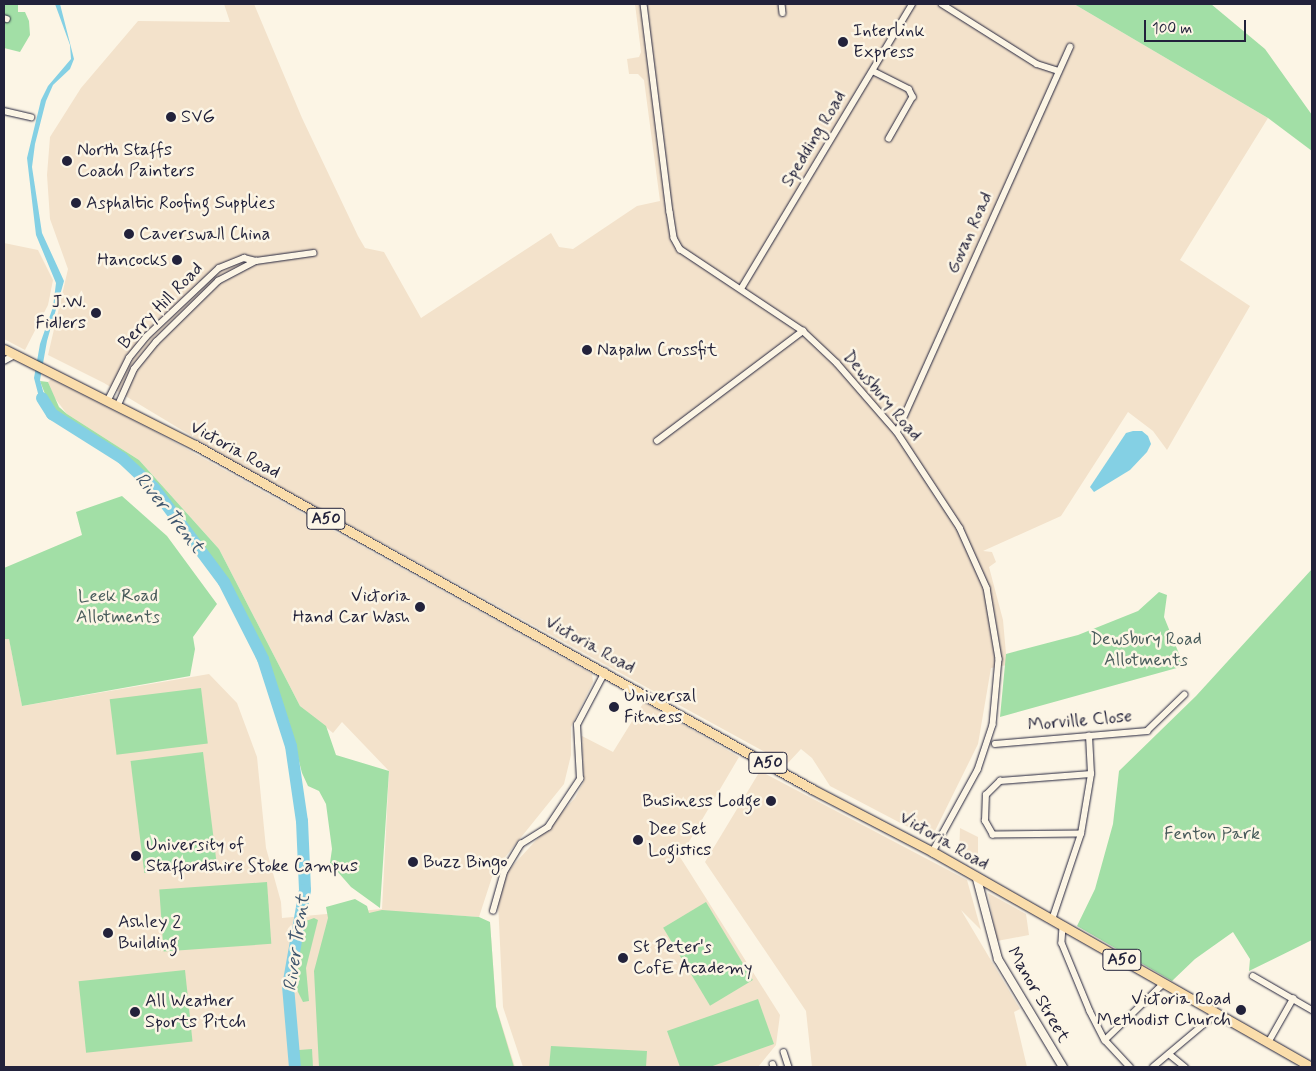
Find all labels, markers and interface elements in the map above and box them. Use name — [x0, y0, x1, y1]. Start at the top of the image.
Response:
scale bar — [1146, 10, 1248, 42]
text: 100 m — [1152, 19, 1192, 39]
place label: Interlink Express — [853, 21, 925, 64]
marker: Interlink Express — [837, 36, 849, 48]
street label: Spedding Road — [777, 87, 851, 191]
place label: SVG — [181, 106, 215, 128]
marker: SVG — [165, 111, 177, 123]
place label: North Staffs Coach Painters — [77, 140, 195, 182]
marker: North Staffs Coach Painters — [61, 155, 73, 167]
street label: Govan Road — [943, 190, 997, 276]
place label: Asphaltic Roofing Supplies — [86, 192, 275, 214]
marker: Asphaltic Roofing Supplies — [70, 197, 82, 209]
place label: Caverswall China — [139, 223, 278, 245]
marker: Caverswall China — [123, 228, 135, 240]
place label: Hancocks — [97, 249, 167, 271]
marker: Hancocks — [171, 254, 183, 266]
street label: Berry Hill Road — [114, 257, 208, 355]
place label: J.W. Fidlers — [36, 292, 86, 334]
marker: J.W. Fidlers — [90, 307, 102, 319]
place label: Napalm Crossfit — [597, 339, 720, 361]
marker: Napalm Crossfit — [581, 344, 593, 356]
street label: Dewsbury Road — [838, 346, 926, 446]
street label: Victoria Road — [186, 416, 284, 484]
water label: River Trent — [130, 468, 208, 558]
road number: A50 — [306, 506, 346, 532]
park label: Leek Road Allotments — [76, 586, 160, 628]
place label: Victoria Hand Car Wash — [290, 586, 410, 628]
marker: Victoria Hand Car Wash — [414, 601, 426, 613]
street label: Victoria Road — [541, 611, 639, 679]
park label: Dewsbury Road Allotments — [1090, 629, 1202, 672]
place label: Universal Fitness — [624, 686, 696, 729]
marker: Universal Fitness — [608, 701, 620, 713]
street label: Morville Close — [1027, 706, 1133, 736]
road number: A50 — [748, 750, 788, 776]
place label: Business Lodge — [640, 790, 761, 812]
marker: Business Lodge — [765, 795, 777, 807]
street label: Victoria Road — [895, 807, 993, 875]
place label: Dee Set Logistics — [648, 819, 711, 862]
park label: Fenton Park — [1166, 823, 1258, 845]
marker: Dee Set Logistics — [632, 834, 644, 846]
place label: University of Staffordshire Stoke Campus — [146, 835, 354, 878]
marker: University of Staffordshire Stoke Campus — [130, 850, 142, 862]
place label: Buzz Bingo — [423, 851, 508, 873]
marker: Buzz Bingo — [407, 856, 419, 868]
water label: River Trent — [279, 893, 315, 993]
place label: Ashley 2 Building — [118, 912, 181, 954]
marker: Ashley 2 Building — [102, 927, 114, 939]
place label: St Peter's CofE Academy — [633, 937, 752, 980]
street label: Manor Street — [1002, 943, 1074, 1047]
road number: A50 — [1102, 946, 1142, 974]
marker: St Peter's CofE Academy — [617, 952, 629, 964]
place label: Victoria Road Methodist Church — [1097, 989, 1231, 1032]
place label: All Weather Sports Pitch — [145, 991, 241, 1034]
marker: Victoria Road Methodist Church — [1235, 1004, 1247, 1016]
marker: All Weather Sports Pitch — [129, 1006, 141, 1018]

